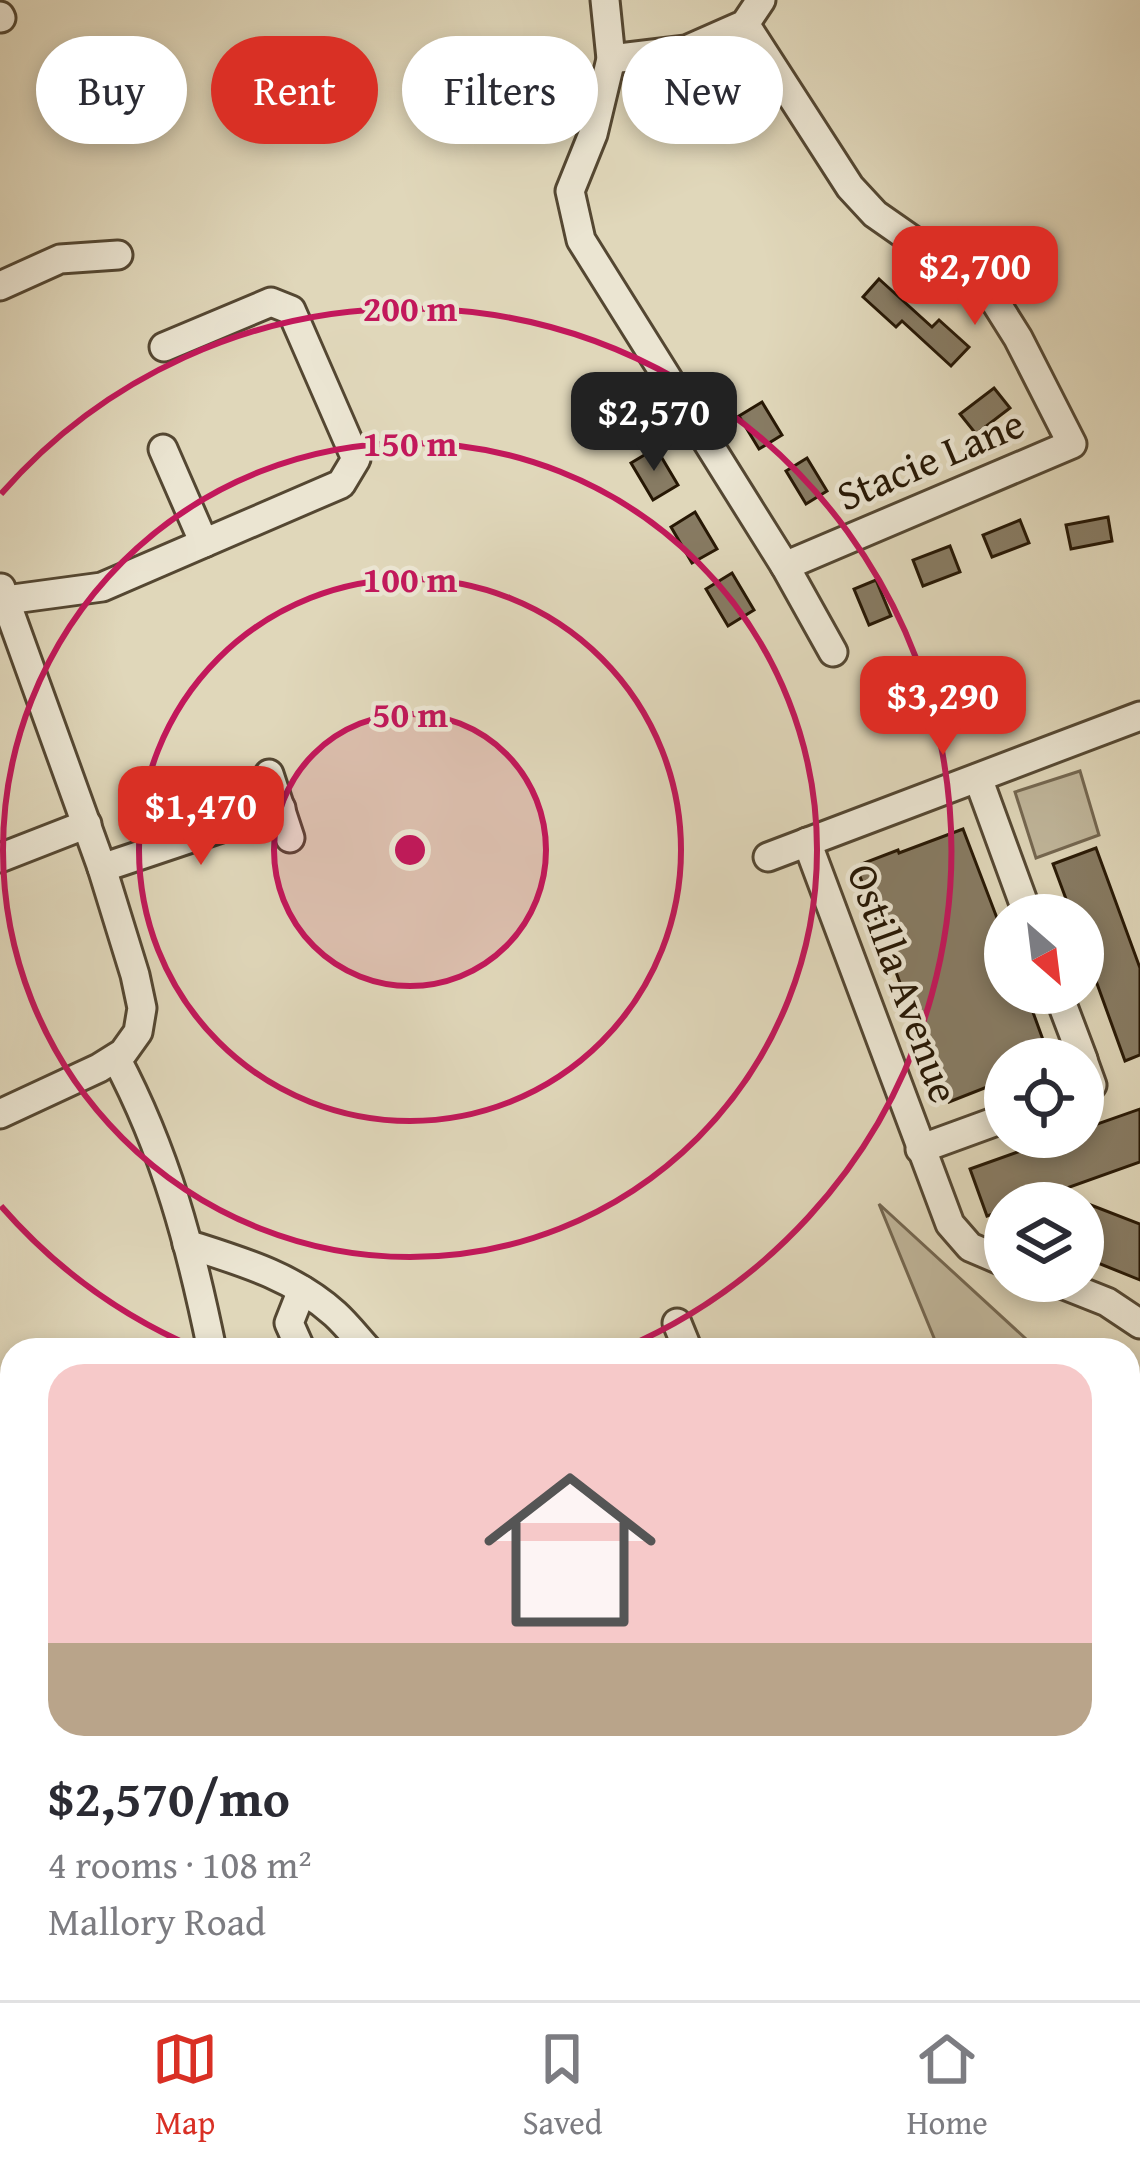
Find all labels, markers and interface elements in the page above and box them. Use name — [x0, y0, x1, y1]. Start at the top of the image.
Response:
chip: Buy — [36, 36, 187, 144]
chip: Rent — [211, 36, 378, 144]
chip: Filters — [402, 36, 598, 144]
chip: New — [622, 36, 783, 144]
pin: $2,700 — [877, 226, 1073, 328]
text: $2,700 — [919, 236, 1031, 293]
text: 200 m — [363, 281, 458, 334]
pin: $2,570 — [556, 372, 752, 474]
text: $2,570 — [598, 382, 710, 439]
street label: Stacie Lane — [827, 392, 1033, 525]
text: 150 m — [363, 416, 458, 469]
text: 100 m — [363, 552, 458, 605]
pin: $3,290 — [845, 656, 1041, 758]
text: $3,290 — [887, 666, 999, 723]
text: 50 m — [372, 687, 448, 740]
pin: $1,470 — [103, 766, 299, 868]
text: $1,470 — [145, 776, 257, 833]
centre of rings — [389, 829, 431, 871]
street label: Ostilla Avenue — [833, 855, 976, 1111]
north arrow — [984, 894, 1104, 1014]
map controls — [984, 894, 1104, 1302]
button: locate — [984, 1038, 1104, 1158]
button: layers — [984, 1182, 1104, 1302]
icon: home — [462, 1442, 678, 1658]
text: $2,570/mo — [48, 1760, 290, 1835]
text: 4 rooms · 108 m² — [48, 1835, 312, 1892]
text: Mallory Road — [48, 1892, 266, 1949]
tab: Map — [152, 2026, 218, 2146]
tab: Saved — [522, 2026, 602, 2146]
tab: Home — [907, 2026, 988, 2146]

